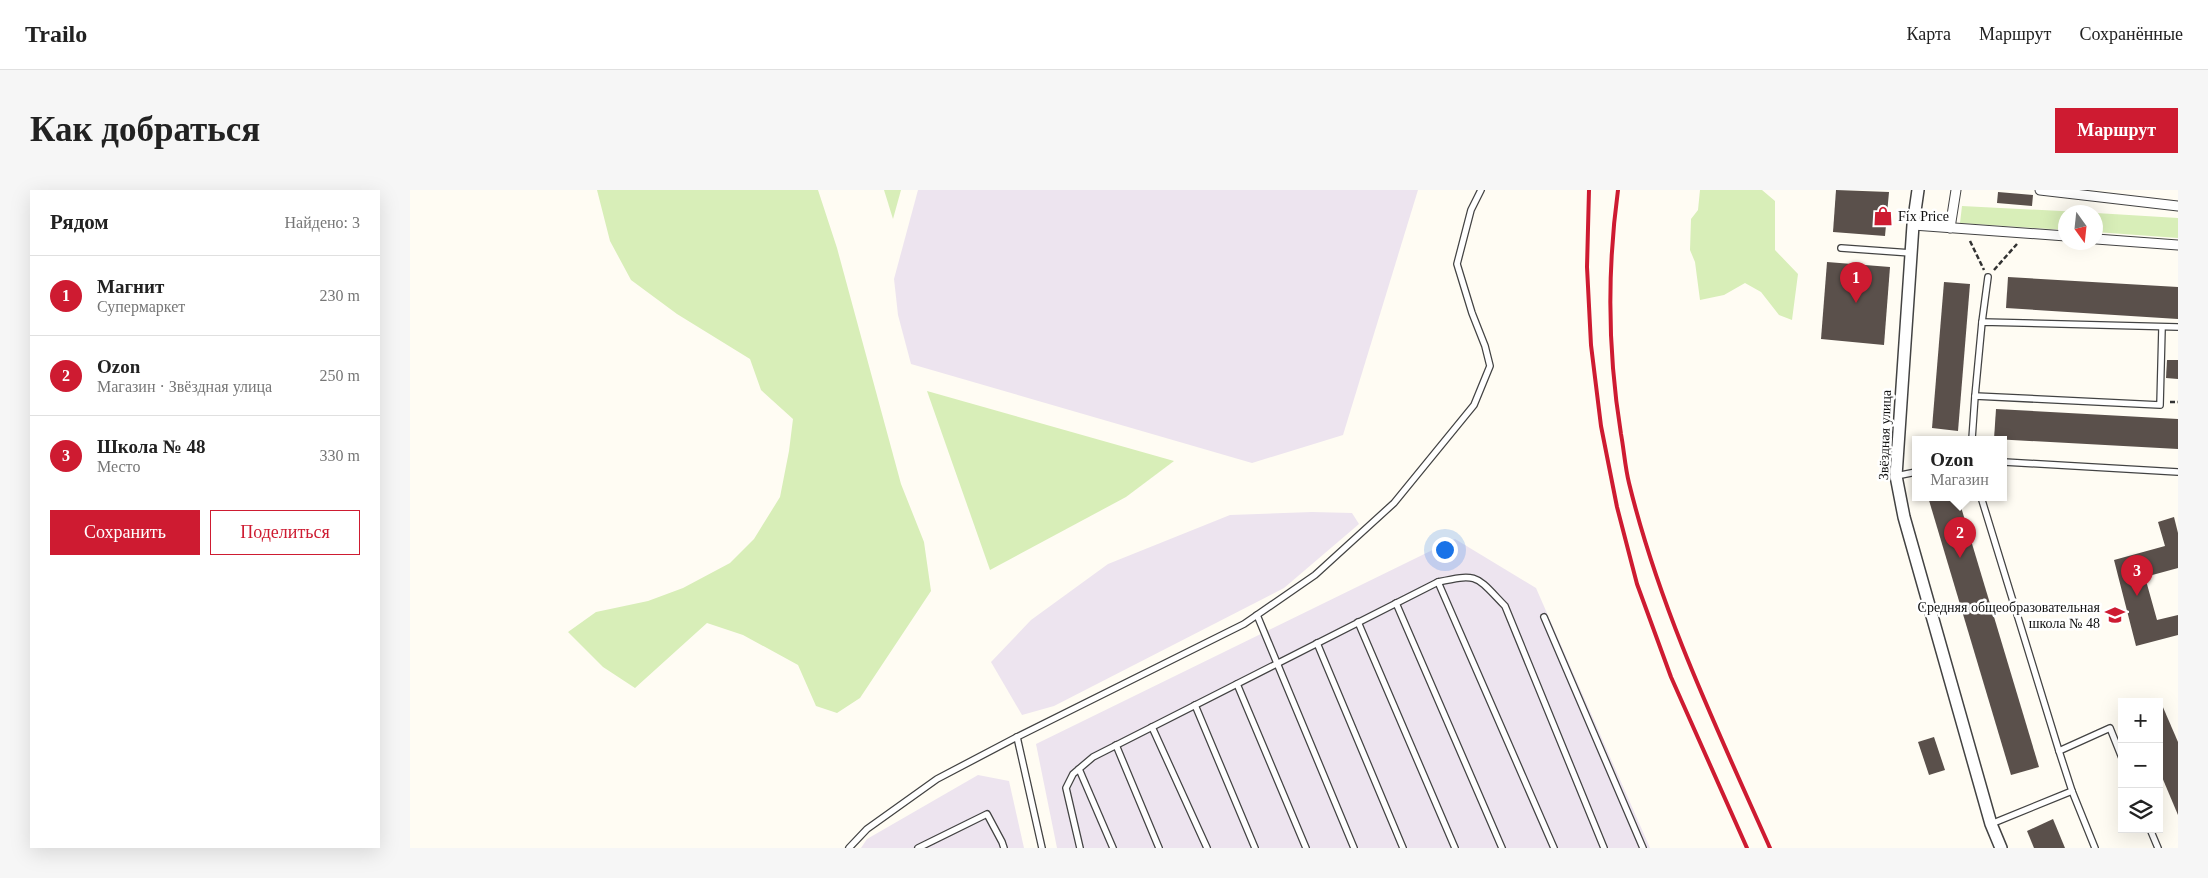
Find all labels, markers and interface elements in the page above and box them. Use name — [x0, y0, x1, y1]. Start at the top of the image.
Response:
text: Trailo — [25, 21, 87, 47]
text: Карта — [1906, 24, 1951, 44]
text: Маршрут — [1979, 24, 2051, 44]
text: Сохранённые — [2079, 24, 2183, 44]
button: Маршрут — [2055, 108, 2178, 153]
text: Как добраться — [30, 110, 260, 149]
shop icon: Fix Price — [1872, 205, 1894, 227]
north arrow — [2058, 205, 2103, 250]
place label: Fix Price — [1898, 209, 1949, 224]
text: Рядом — [50, 210, 109, 234]
text: Найдено: 3 — [285, 214, 360, 231]
pin: 1 — [1840, 262, 1872, 303]
text: Магнит — [97, 276, 164, 297]
text: 1 — [62, 287, 70, 304]
text: 230 m — [320, 287, 360, 304]
text: Супермаркет — [97, 298, 185, 315]
text: Ozon — [97, 356, 140, 377]
text: 2 — [62, 367, 70, 384]
text: 250 m — [320, 367, 360, 384]
text: Магазин · Звёздная улица — [97, 378, 272, 395]
street label: Звёздная улица — [1876, 389, 1894, 480]
text: Школа № 48 — [97, 436, 206, 457]
popup — [1912, 436, 2007, 501]
text: 3 — [62, 447, 70, 464]
text: 330 m — [320, 447, 360, 464]
text: Ozon — [1930, 449, 1974, 470]
text: Место — [97, 458, 140, 475]
text: Магазин — [1930, 471, 1989, 488]
button: Сохранить — [50, 510, 200, 555]
button: Поделиться — [210, 510, 360, 555]
pin: 2 — [1944, 517, 1976, 558]
your location — [1432, 537, 1458, 563]
pin: 3 — [2121, 555, 2153, 596]
place label: Средняя общеобразовательная школа № 48 — [1918, 600, 2101, 631]
school or university icon: Средняя общеобразовательная школа № 48 — [2104, 604, 2126, 626]
map controls — [2118, 698, 2163, 833]
button: + — [2118, 698, 2163, 743]
button: − — [2118, 743, 2163, 788]
button: layers — [2118, 788, 2163, 833]

